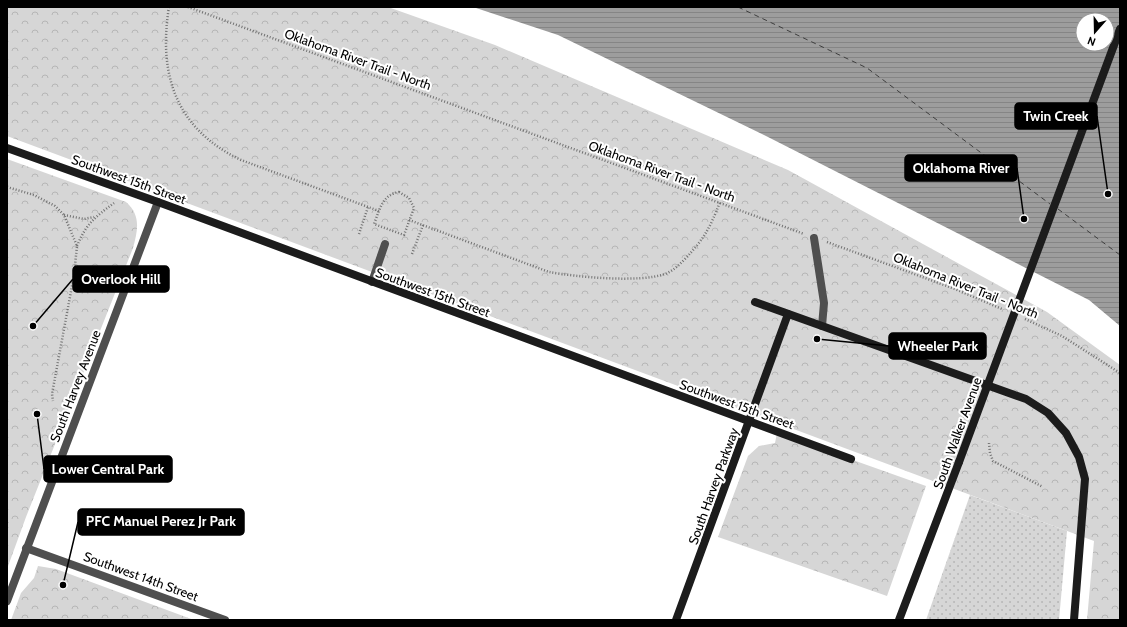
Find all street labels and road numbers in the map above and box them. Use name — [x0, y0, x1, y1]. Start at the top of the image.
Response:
street label: Oklahoma River Trail - North — [282, 25, 434, 93]
street label: Oklahoma River Trail - North — [586, 137, 738, 205]
street label: Southwest 15th Street — [70, 151, 189, 207]
street label: Oklahoma River Trail - North — [891, 249, 1041, 321]
street label: Southwest 15th Street — [374, 264, 493, 320]
street label: South Harvey Avenue — [46, 327, 104, 444]
street label: South Walker Avenue — [929, 375, 985, 491]
street label: Southwest 15th Street — [678, 376, 797, 432]
street label: South Harvey Parkway — [684, 425, 742, 547]
street label: Southwest 14th Street — [81, 548, 201, 604]

